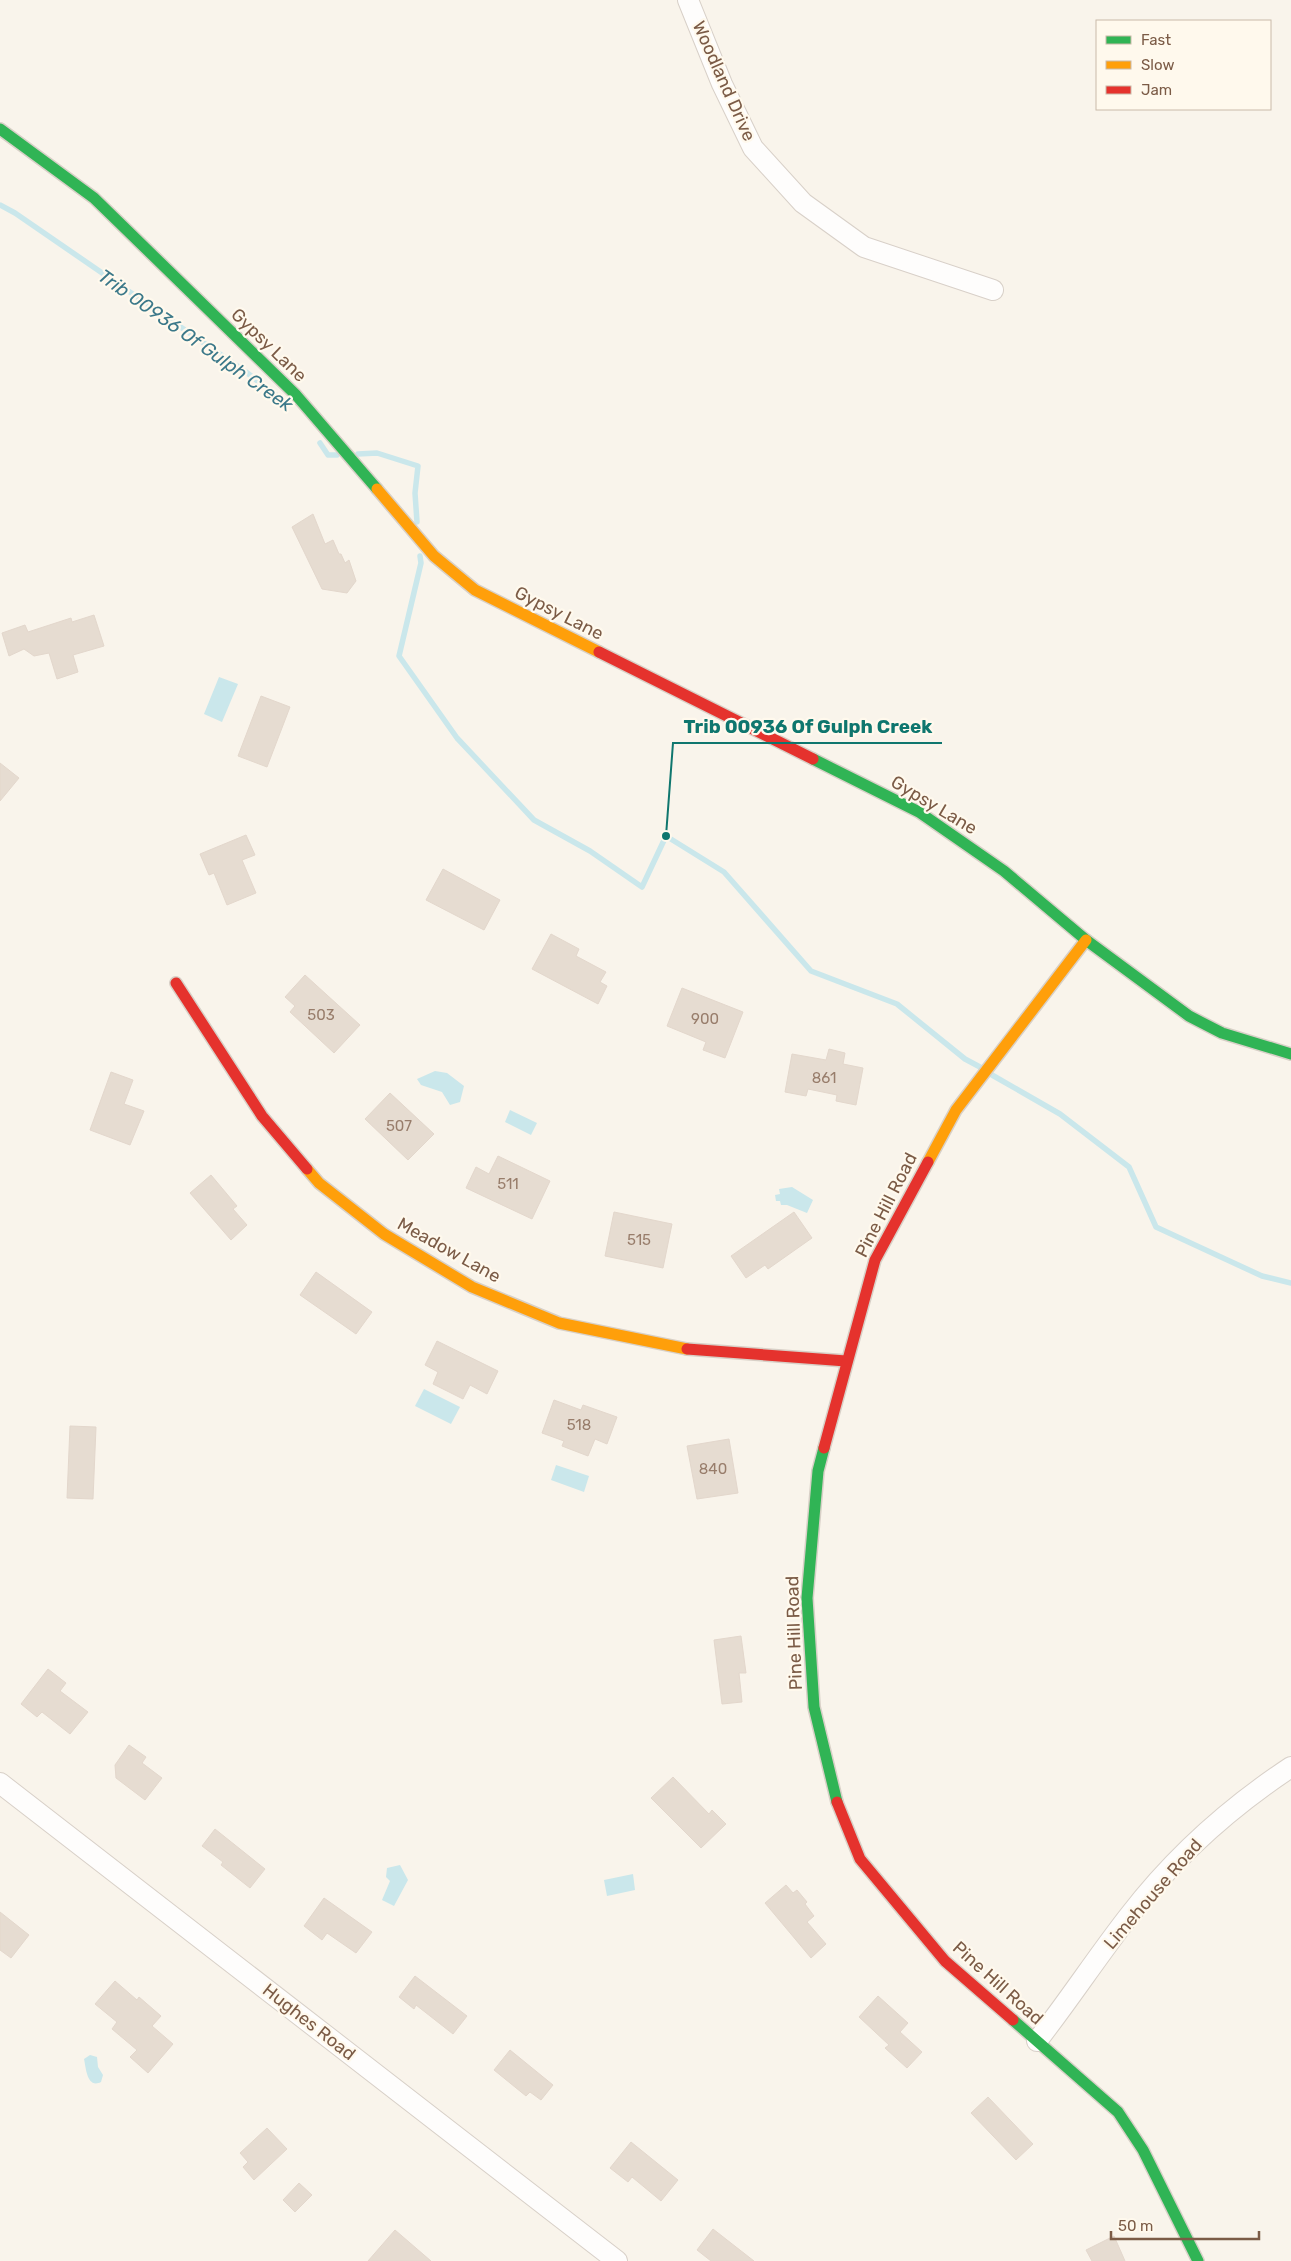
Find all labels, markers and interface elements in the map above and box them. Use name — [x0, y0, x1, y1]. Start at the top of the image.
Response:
street label: Woodland Drive — [688, 18, 760, 144]
legend — [1096, 20, 1271, 110]
text: Fast — [1141, 31, 1171, 49]
text: Slow — [1141, 56, 1174, 74]
text: Jam — [1141, 81, 1172, 99]
water label: Trib 00936 Of Gulph Creek — [94, 264, 298, 417]
street label: Gypsy Lane — [227, 303, 311, 387]
street label: Gypsy Lane — [511, 581, 607, 645]
callout: Trib 00936 Of Gulph Creek — [673, 709, 942, 743]
text: Trib 00936 Of Gulph Creek — [684, 715, 932, 738]
street label: Gypsy Lane — [887, 771, 981, 839]
house number: 503 — [307, 1006, 335, 1024]
house number: 900 — [691, 1010, 719, 1028]
house number: 861 — [812, 1069, 836, 1087]
house number: 507 — [386, 1117, 412, 1135]
street label: Pine Hill Road — [850, 1149, 922, 1261]
house number: 511 — [497, 1175, 519, 1193]
street label: Meadow Lane — [394, 1213, 504, 1287]
house number: 515 — [627, 1231, 651, 1249]
house number: 518 — [567, 1416, 591, 1434]
house number: 840 — [699, 1460, 727, 1478]
street label: Pine Hill Road — [781, 1575, 807, 1691]
street label: Limehouse Road — [1099, 1834, 1207, 1954]
street label: Pine Hill Road — [948, 1937, 1048, 2029]
street label: Hughes Road — [258, 1979, 360, 2065]
scale bar — [1111, 2208, 1258, 2240]
text: 50 m — [1118, 2217, 1153, 2235]

